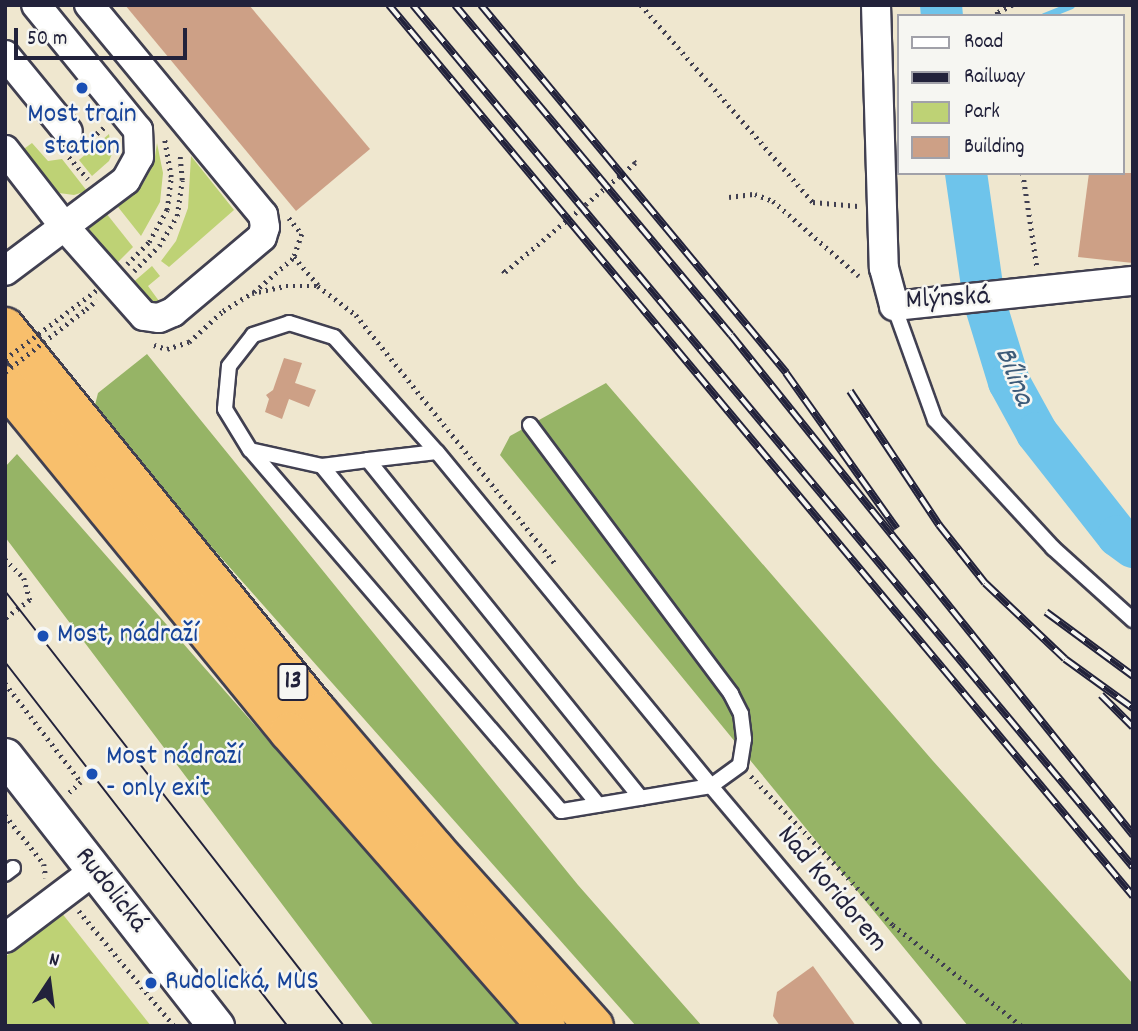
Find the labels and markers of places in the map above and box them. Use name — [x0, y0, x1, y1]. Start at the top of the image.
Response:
marker: Most train station — [74, 80, 90, 96]
place label: Most train station — [27, 99, 137, 165]
place label: Most, nádraží — [57, 619, 198, 653]
marker: Most, nádraží — [35, 628, 51, 644]
place label: Most nádraží - only exit — [106, 741, 242, 807]
marker: Most nádraží - only exit — [84, 766, 100, 782]
place label: Rudolická, MUS — [165, 966, 319, 1000]
marker: Rudolická, MUS — [143, 975, 159, 991]

